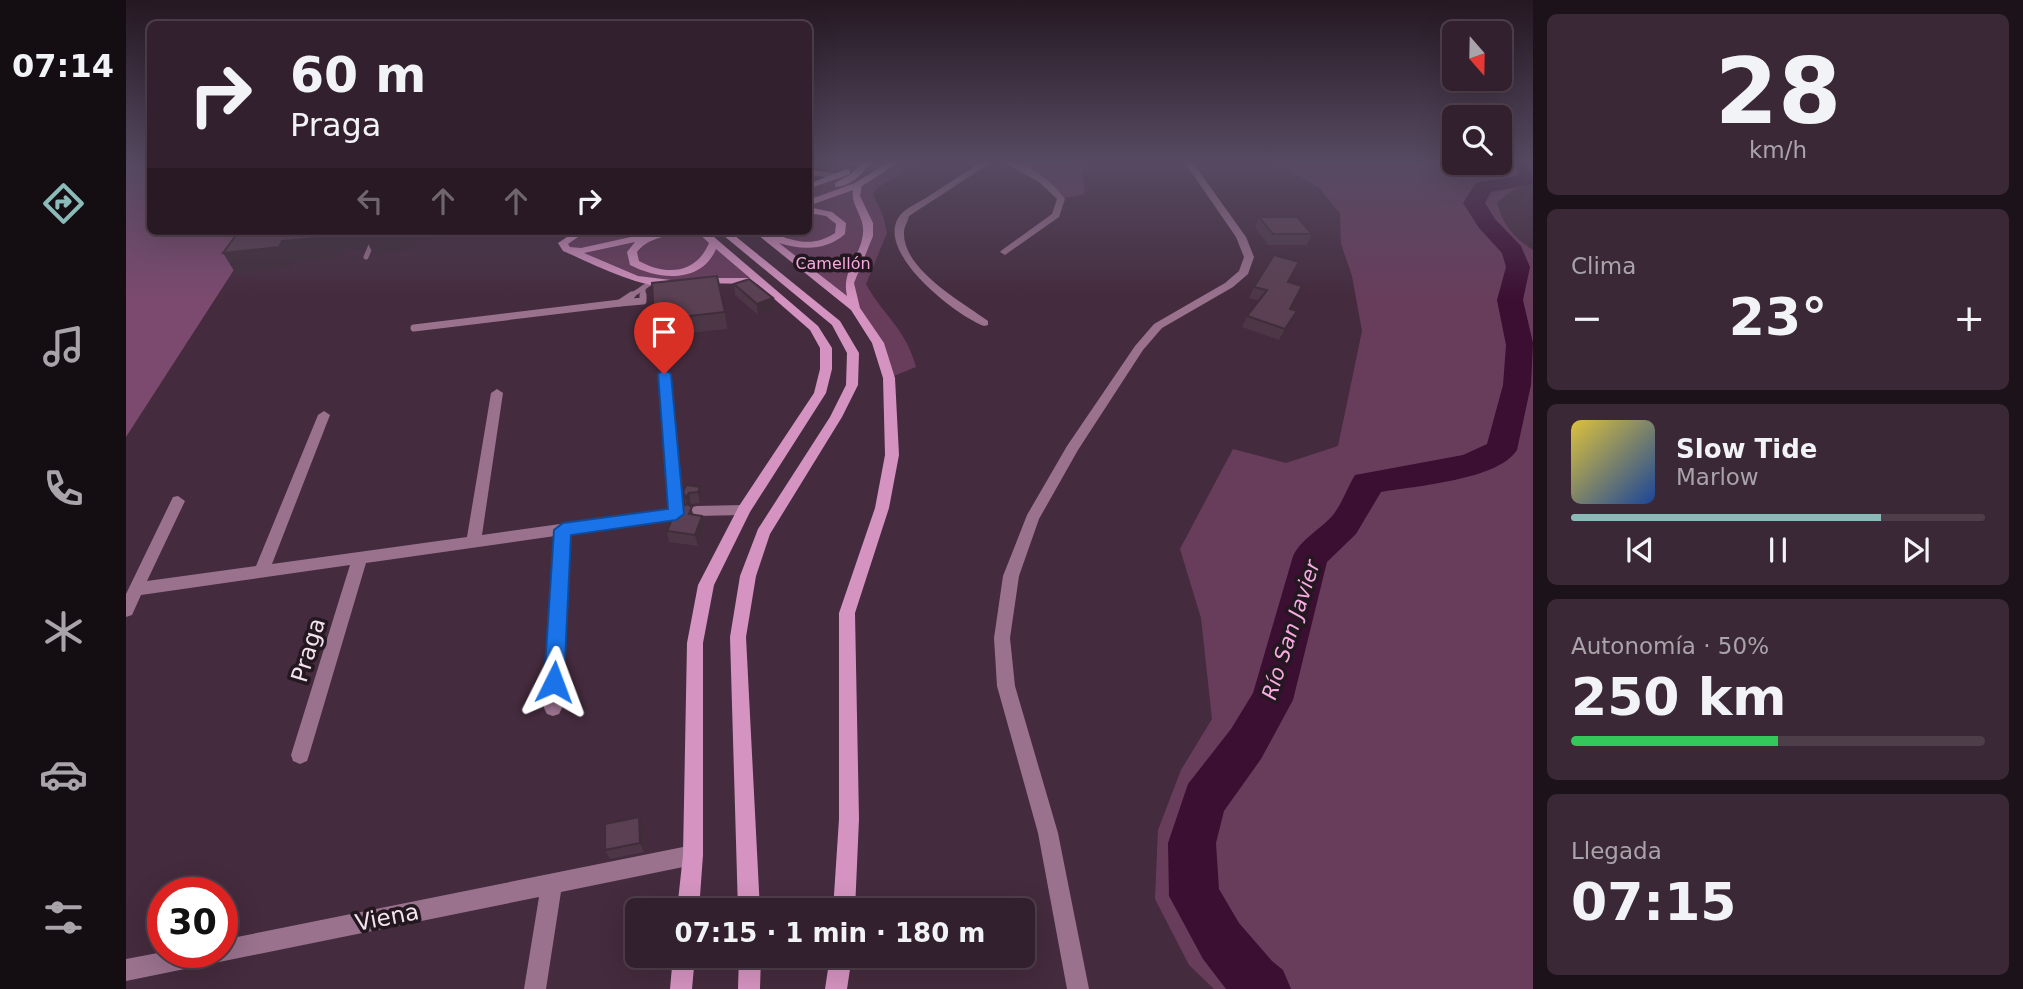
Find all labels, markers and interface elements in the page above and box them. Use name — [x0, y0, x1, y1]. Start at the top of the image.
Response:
north arrow — [1442, 21, 1512, 91]
map controls — [1442, 21, 1512, 175]
text: 28 — [1715, 39, 1841, 144]
text: 07:14 — [12, 47, 114, 85]
text: 60 m — [290, 47, 426, 104]
icon: right — [175, 49, 266, 140]
button: search — [1442, 105, 1512, 175]
text: Praga — [290, 106, 381, 144]
text: km/h — [1749, 137, 1807, 163]
icon: directions — [39, 179, 88, 228]
icon: left — [351, 182, 389, 220]
icon: ahead — [424, 182, 462, 220]
icon: ahead — [497, 182, 535, 220]
icon: right — [570, 182, 608, 220]
text: Clima — [1571, 253, 1636, 279]
park label: Camellón — [795, 254, 871, 273]
text: 23° — [1729, 287, 1827, 347]
text: − — [1571, 296, 1603, 340]
text: + — [1953, 296, 1985, 340]
pin — [634, 302, 694, 374]
icon: arrive — [645, 313, 683, 351]
icon: music — [39, 322, 88, 371]
text: Slow Tide — [1676, 434, 1817, 464]
icon: phone — [39, 464, 88, 513]
text: Marlow — [1676, 464, 1759, 490]
icon: previous — [1621, 531, 1659, 569]
icon: pause — [1759, 531, 1797, 569]
icon: next — [1897, 531, 1935, 569]
water label: Río San Javier — [1257, 556, 1325, 703]
icon: climate — [39, 607, 88, 656]
street label: Praga — [286, 615, 330, 685]
text: Autonomía · 50% — [1571, 633, 1769, 659]
position arrow — [517, 645, 591, 719]
text: 250 km — [1571, 667, 1786, 727]
icon: car — [39, 750, 88, 799]
text: Llegada — [1571, 838, 1662, 864]
text: 07:15 — [1571, 872, 1737, 932]
speed limit sign: 30 — [147, 877, 238, 968]
icon: filters — [39, 893, 88, 942]
street label: Viena — [353, 898, 421, 936]
text: 07:15 · 1 min · 180 m — [675, 918, 985, 948]

